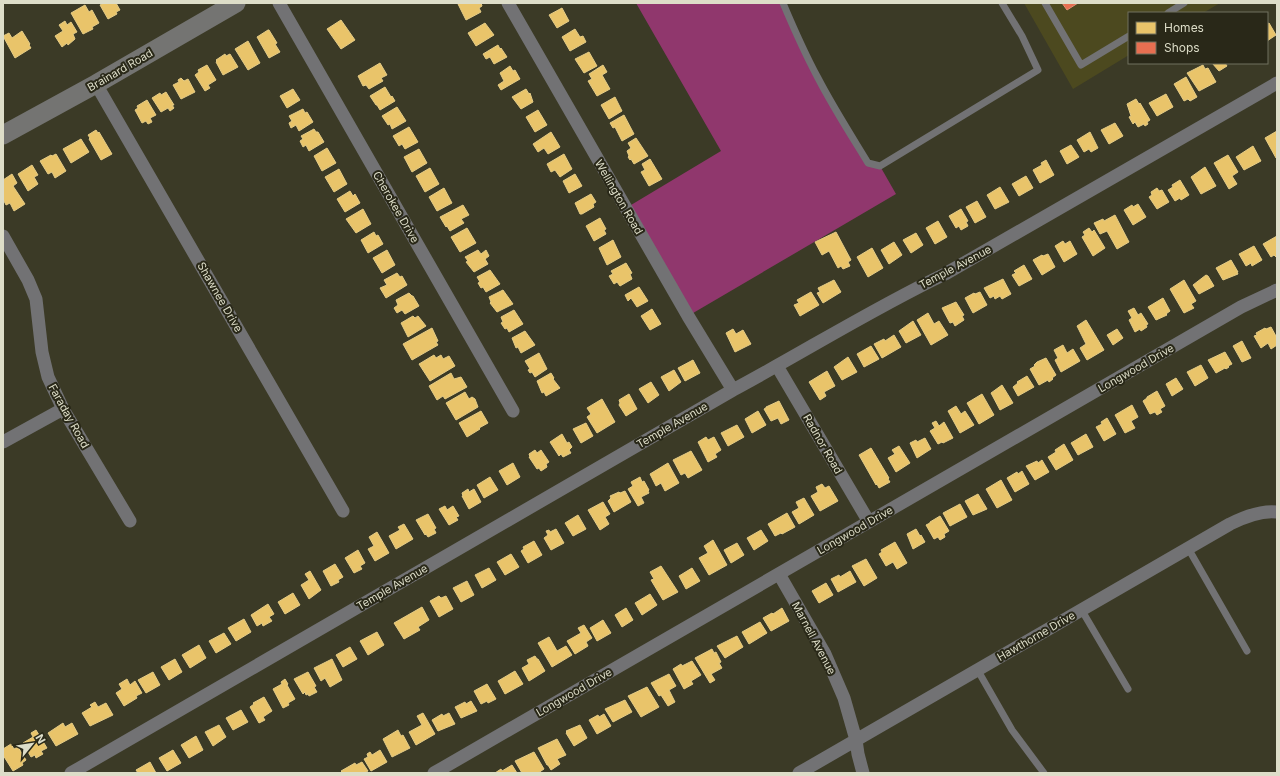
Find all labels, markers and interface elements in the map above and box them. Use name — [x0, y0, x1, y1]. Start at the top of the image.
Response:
legend — [1128, 12, 1268, 64]
text: Homes — [1164, 20, 1204, 35]
text: Shops — [1164, 40, 1200, 55]
street label: Brainard Road — [85, 46, 155, 94]
street label: Wellington Road — [592, 157, 646, 237]
street label: Cherokee Drive — [370, 169, 422, 245]
street label: Temple Avenue — [916, 242, 994, 292]
street label: Shawnee Drive — [194, 260, 246, 334]
street label: Longwood Drive — [1096, 341, 1176, 395]
street label: Faraday Road — [46, 381, 92, 451]
street label: Temple Avenue — [634, 399, 710, 451]
street label: Radnor Road — [800, 412, 846, 476]
street label: Longwood Drive — [815, 503, 895, 557]
street label: Temple Avenue — [354, 561, 430, 613]
street label: Marnell Avenue — [789, 599, 839, 677]
street label: Hawthorne Drive — [995, 608, 1077, 664]
street label: Longwood Drive — [534, 665, 614, 719]
north arrow — [12, 724, 52, 764]
text: N — [33, 732, 49, 746]

